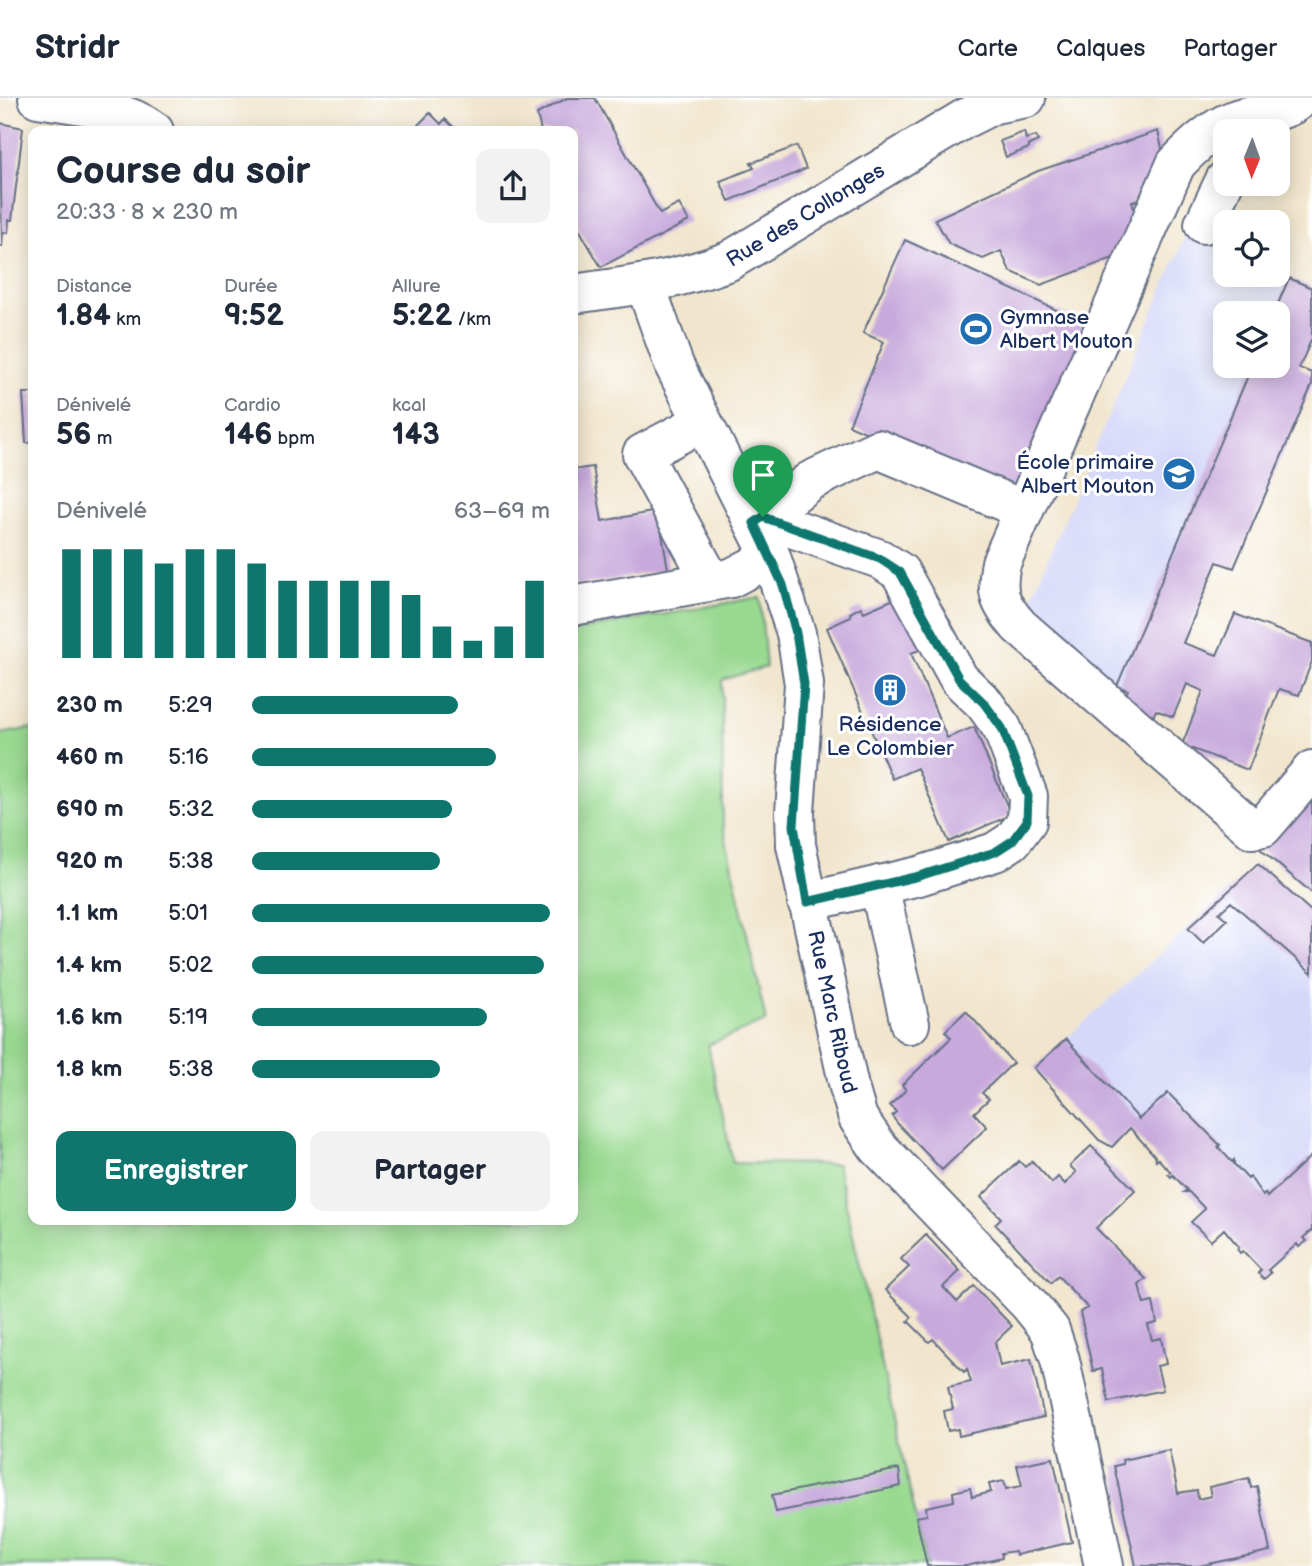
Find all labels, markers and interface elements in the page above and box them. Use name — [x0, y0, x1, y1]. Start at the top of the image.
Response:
text: Stridr — [35, 28, 120, 68]
text: Carte — [958, 34, 1018, 63]
text: Calques — [1056, 34, 1145, 63]
text: Partager — [1183, 34, 1277, 63]
north arrow — [1213, 119, 1290, 196]
map controls — [1213, 119, 1290, 378]
text: Course du soir — [56, 149, 311, 194]
button: share — [476, 149, 550, 223]
street label: Rue des Collonges — [722, 158, 889, 273]
text: 20:33 · 8 × 230 m — [56, 198, 238, 226]
button: locate — [1213, 210, 1290, 287]
text: Distance — [56, 275, 132, 298]
text: Durée — [224, 275, 278, 298]
text: Allure — [392, 275, 440, 298]
text: 1.84 — [56, 298, 111, 334]
text: 9:52 — [224, 298, 284, 334]
text: 5:22 — [392, 298, 452, 334]
button: layers — [1213, 301, 1290, 378]
place label: Gymnase Albert Mouton — [1000, 305, 1133, 354]
text: km — [111, 308, 141, 331]
text: /km — [452, 308, 491, 331]
sports icon: Gymnase Albert Mouton — [957, 310, 995, 348]
text: Dénivelé — [56, 394, 131, 417]
text: Cardio — [224, 394, 281, 417]
text: kcal — [392, 394, 426, 417]
text: 56 — [56, 417, 92, 453]
text: 146 — [224, 417, 272, 453]
text: 143 — [392, 417, 440, 453]
text: m — [92, 427, 112, 450]
text: bpm — [272, 427, 315, 450]
pin — [733, 445, 793, 517]
place label: École primaire Albert Mouton — [1016, 450, 1154, 499]
school or university icon: École primaire Albert Mouton — [1160, 455, 1198, 493]
icon: arrive — [744, 456, 782, 494]
text: Dénivelé — [56, 497, 147, 525]
text: 63–69 m — [454, 497, 550, 525]
building icon: Résidence Le Colombier — [871, 671, 909, 709]
text: 230 m — [56, 691, 123, 719]
text: 5:29 — [168, 691, 213, 719]
place label: Résidence Le Colombier — [826, 712, 954, 761]
text: 460 m — [56, 743, 124, 771]
text: 5:16 — [168, 743, 209, 771]
text: 690 m — [56, 795, 124, 823]
text: 5:32 — [168, 795, 214, 823]
text: 920 m — [56, 847, 123, 875]
text: 5:38 — [168, 847, 213, 875]
text: 1.1 km — [56, 899, 118, 927]
text: 5:01 — [168, 899, 208, 927]
street label: Rue Marc Riboud — [802, 928, 862, 1097]
text: 1.4 km — [56, 951, 122, 979]
text: 5:02 — [168, 951, 213, 979]
text: 1.6 km — [56, 1003, 123, 1031]
text: 5:19 — [168, 1003, 208, 1031]
text: 1.8 km — [56, 1055, 122, 1083]
text: 5:38 — [168, 1055, 213, 1083]
button: Enregistrer — [56, 1131, 296, 1211]
button: Partager — [310, 1131, 550, 1211]

